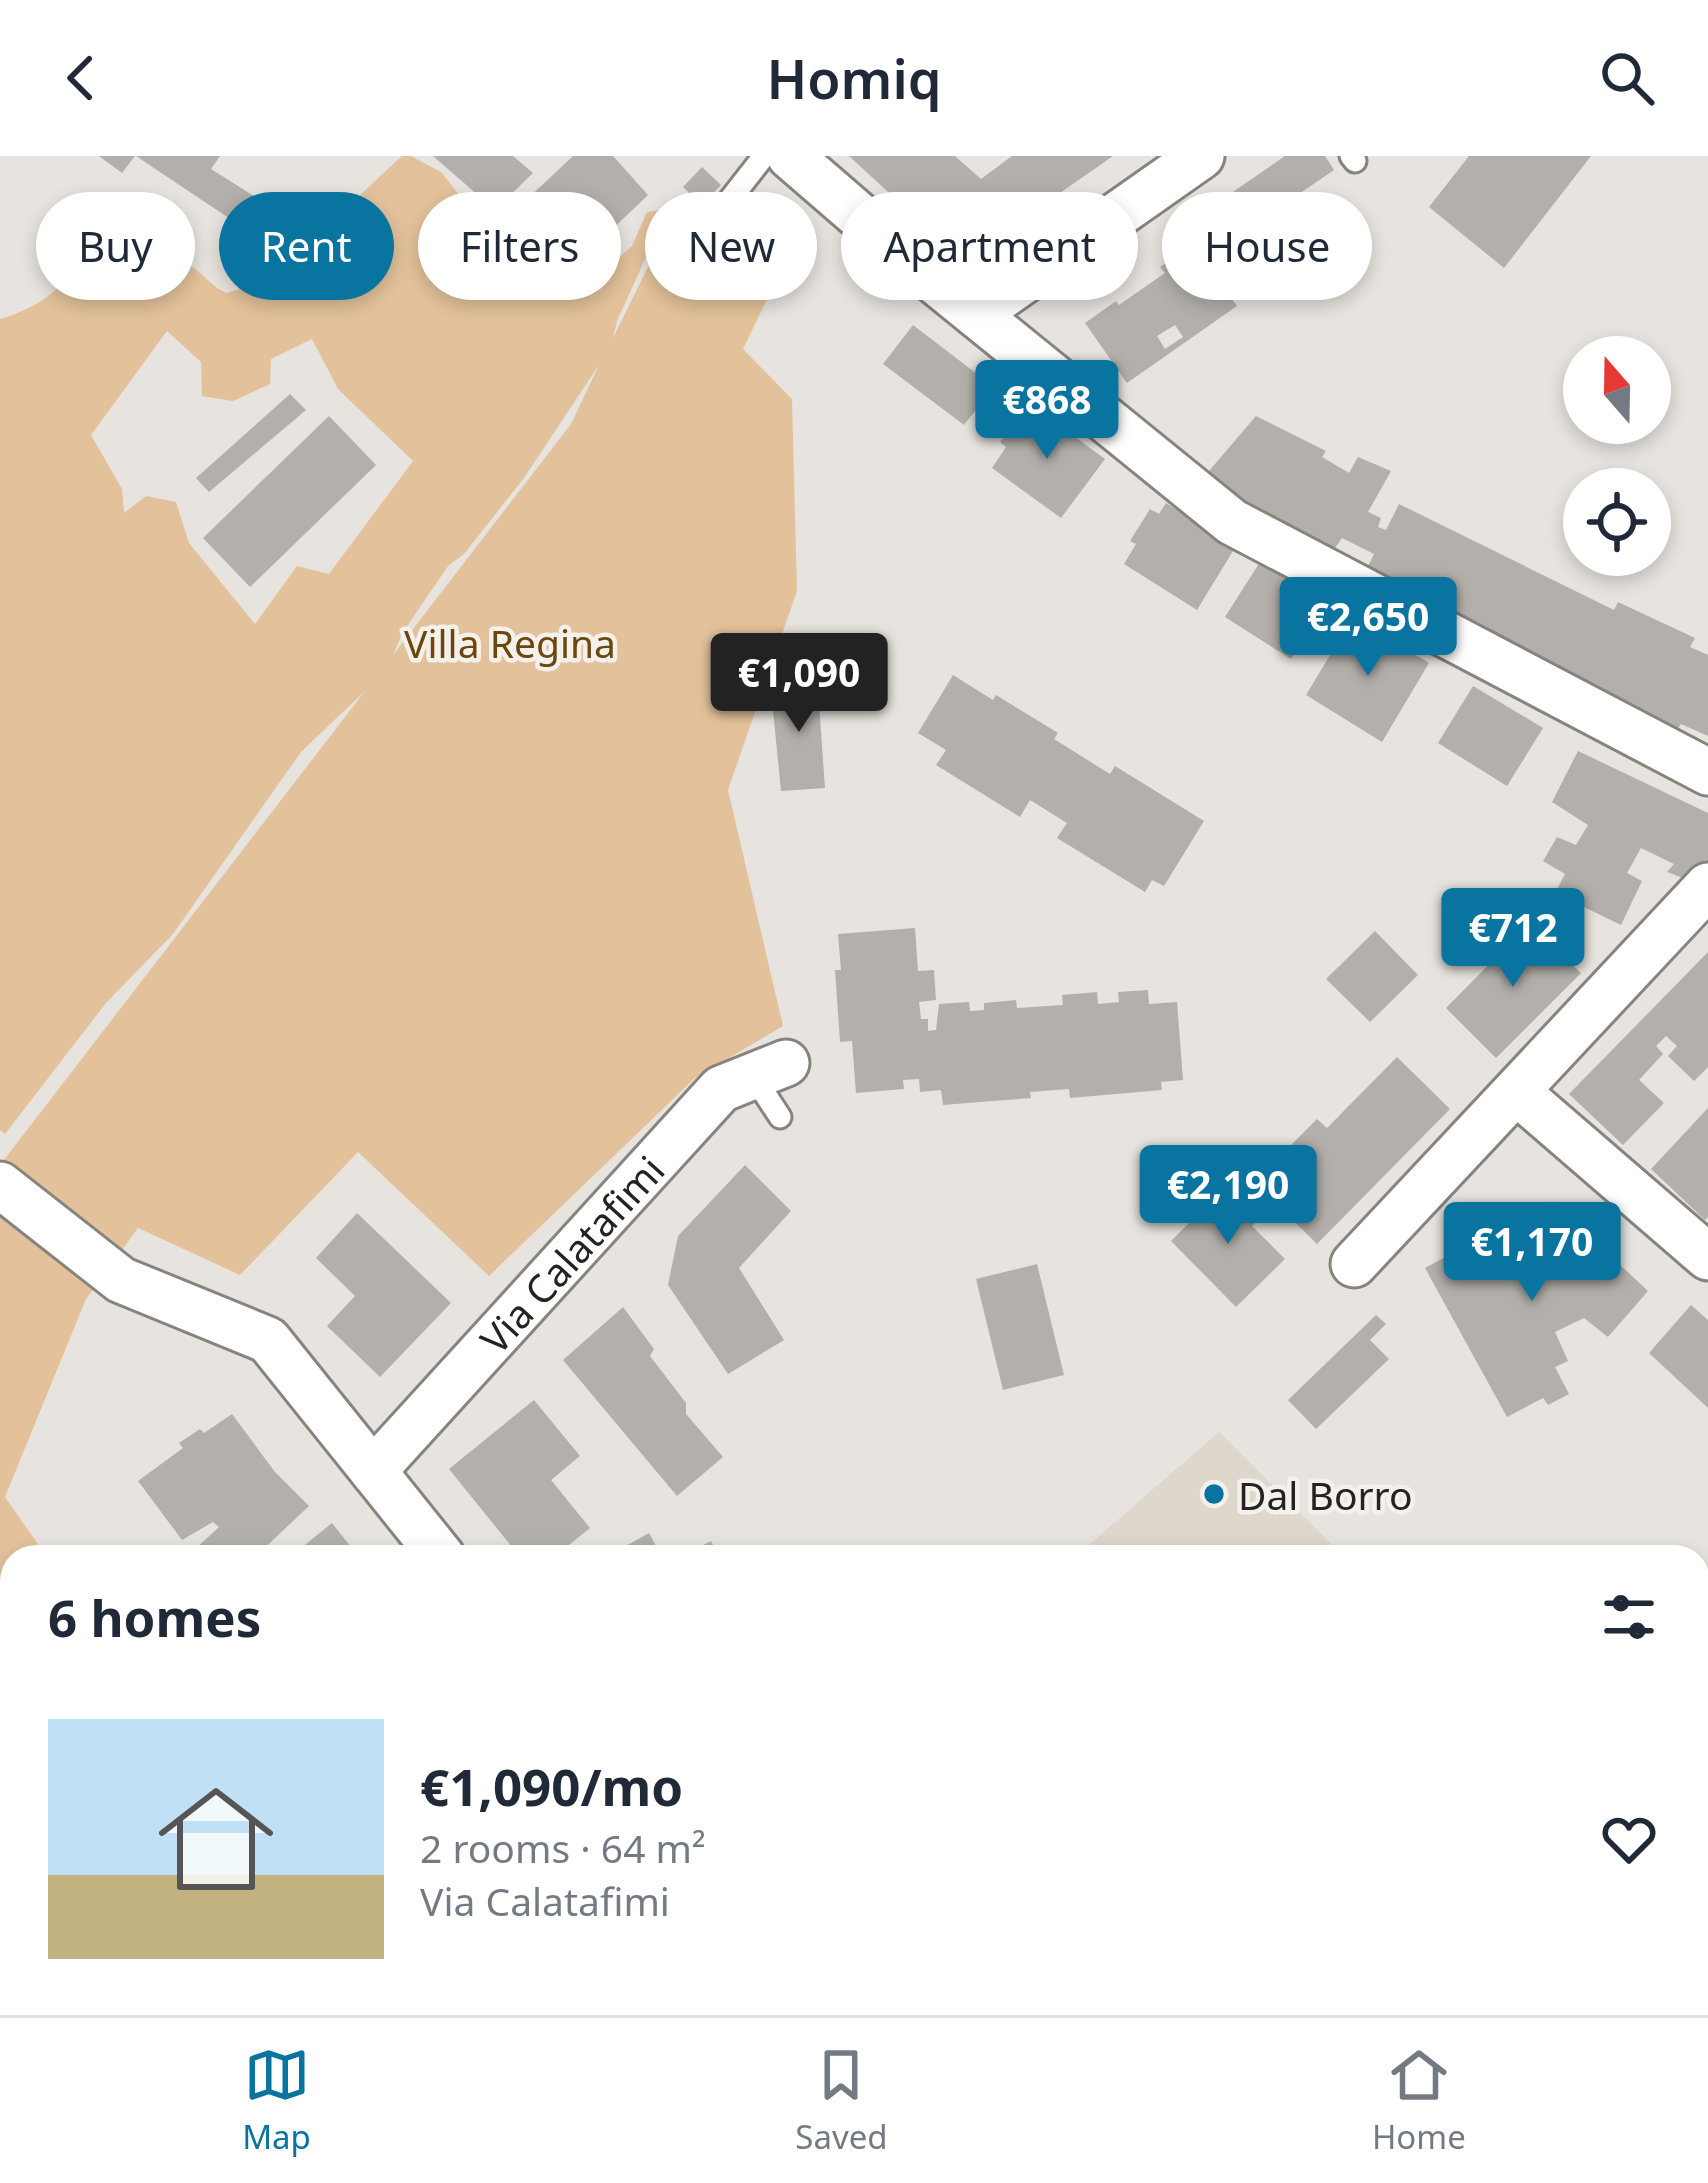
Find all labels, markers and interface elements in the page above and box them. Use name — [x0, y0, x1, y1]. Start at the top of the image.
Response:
text: Homiq — [766, 41, 942, 115]
icon: back — [48, 45, 114, 111]
icon: search — [1594, 45, 1660, 111]
chip: Buy — [36, 192, 195, 300]
chip: Rent — [219, 192, 394, 300]
chip: Filters — [418, 192, 621, 300]
chip: New — [645, 192, 817, 300]
chip: Apartment — [841, 192, 1138, 300]
chip: House — [1162, 192, 1372, 300]
north arrow — [1563, 336, 1671, 444]
map controls — [1563, 336, 1671, 576]
pin: €868 — [976, 360, 1118, 462]
text: €868 — [1002, 372, 1092, 425]
button: locate — [1563, 468, 1671, 576]
pin: €2,650 — [1270, 577, 1466, 679]
text: €2,650 — [1307, 589, 1429, 642]
park label: Villa Regina — [404, 616, 616, 669]
pin: €1,090 — [701, 633, 897, 735]
text: €1,090 — [738, 645, 860, 698]
pin: €712 — [1442, 888, 1584, 990]
text: €712 — [1468, 900, 1558, 953]
street label: Via Calatafimi — [467, 1143, 675, 1364]
pin: €2,190 — [1130, 1145, 1326, 1247]
text: €2,190 — [1167, 1157, 1289, 1210]
pin: €1,170 — [1434, 1202, 1630, 1304]
text: €1,170 — [1471, 1214, 1593, 1267]
place label: Dal Borro — [1238, 1468, 1413, 1521]
marker: Dal Borro — [1201, 1481, 1227, 1507]
text: 6 homes — [48, 1582, 261, 1652]
icon: filters — [1596, 1584, 1662, 1650]
text: €1,090/mo — [420, 1751, 683, 1821]
icon: home — [144, 1767, 288, 1911]
icon: heart — [1596, 1806, 1662, 1872]
text: 2 rooms · 64 m² — [420, 1821, 706, 1874]
text: Via Calatafimi — [420, 1874, 670, 1927]
tab: Map — [242, 2042, 311, 2159]
tab: Saved — [795, 2042, 888, 2159]
tab: Home — [1372, 2042, 1466, 2159]

